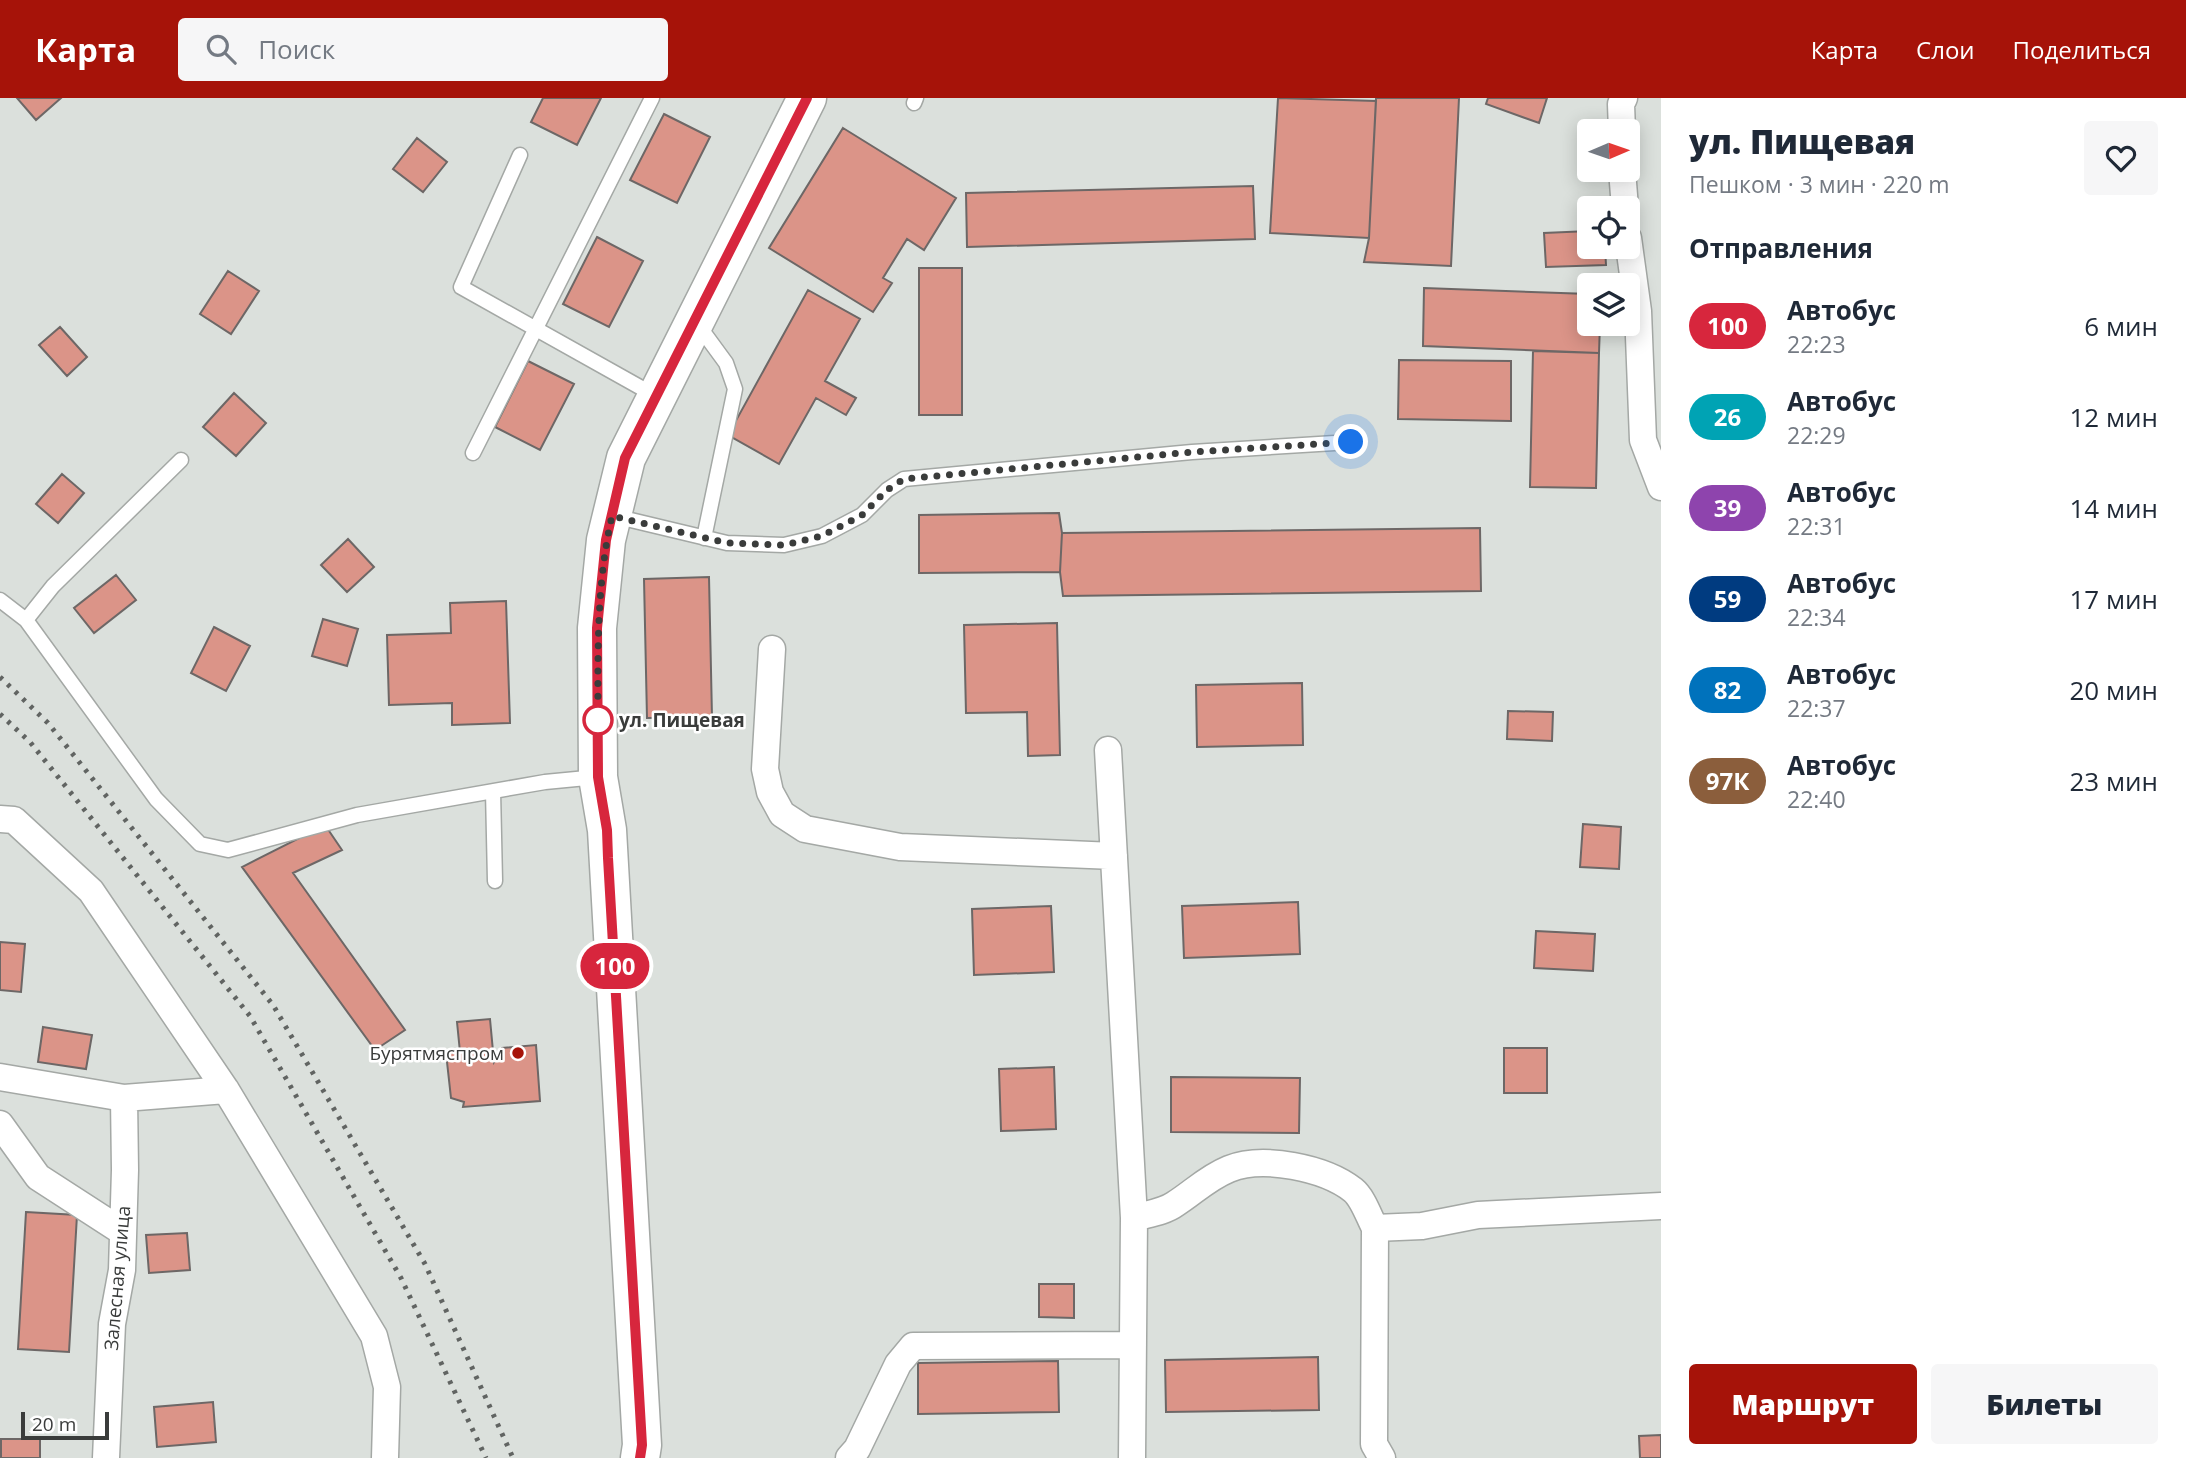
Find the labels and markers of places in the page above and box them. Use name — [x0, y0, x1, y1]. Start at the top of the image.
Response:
marker: ул. Пищевая — [583, 705, 613, 735]
place label: ул. Пищевая — [619, 707, 745, 733]
place label: Бурятмяспром — [369, 1040, 504, 1066]
marker: Бурятмяспром — [510, 1045, 526, 1061]

